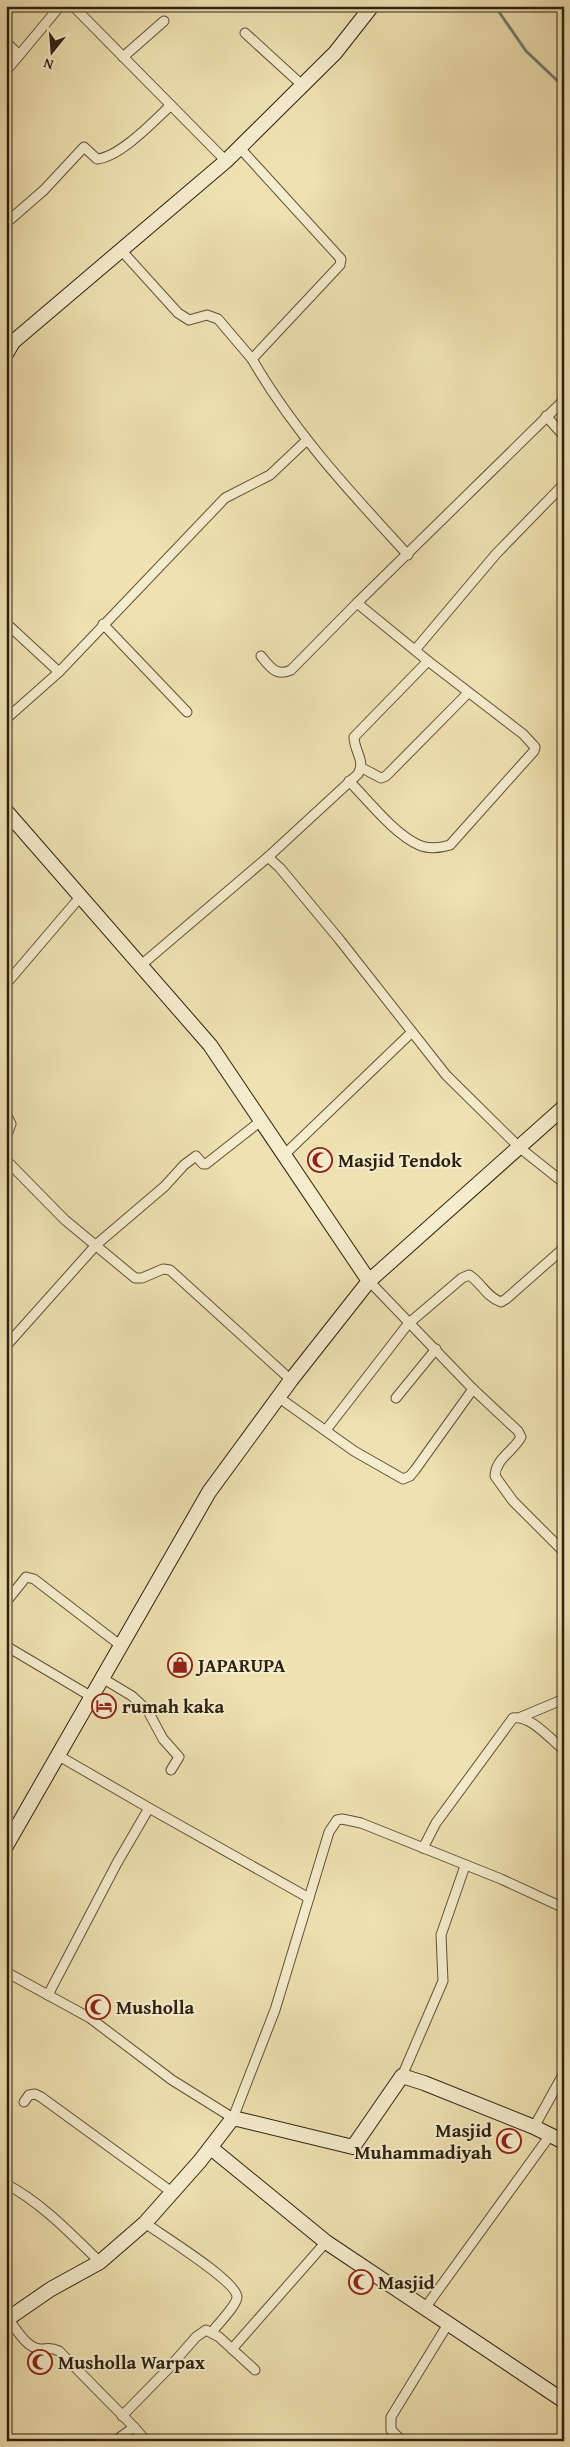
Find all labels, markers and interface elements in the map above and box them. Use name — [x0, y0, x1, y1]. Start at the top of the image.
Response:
north arrow — [28, 28, 78, 78]
text: N — [40, 53, 56, 75]
place label: Masjid Tendok — [338, 1146, 462, 1174]
mosque icon: Masjid Tendok — [307, 1147, 333, 1173]
place label: JAPARUPA — [195, 1651, 285, 1679]
shop icon: JAPARUPA — [167, 1652, 193, 1678]
place label: rumah kaka — [122, 1692, 224, 1720]
hotel icon: rumah kaka — [91, 1693, 117, 1719]
place label: Musholla — [116, 1993, 195, 2021]
mosque icon: Musholla — [85, 1994, 111, 2020]
place label: Masjid Muhammadiyah — [354, 2116, 493, 2166]
mosque icon: Masjid Muhammadiyah — [496, 2128, 522, 2154]
place label: Masjid — [378, 2268, 435, 2296]
mosque icon: Masjid — [348, 2269, 374, 2295]
place label: Musholla Warpax — [58, 2348, 205, 2376]
mosque icon: Musholla Warpax — [27, 2349, 53, 2375]

